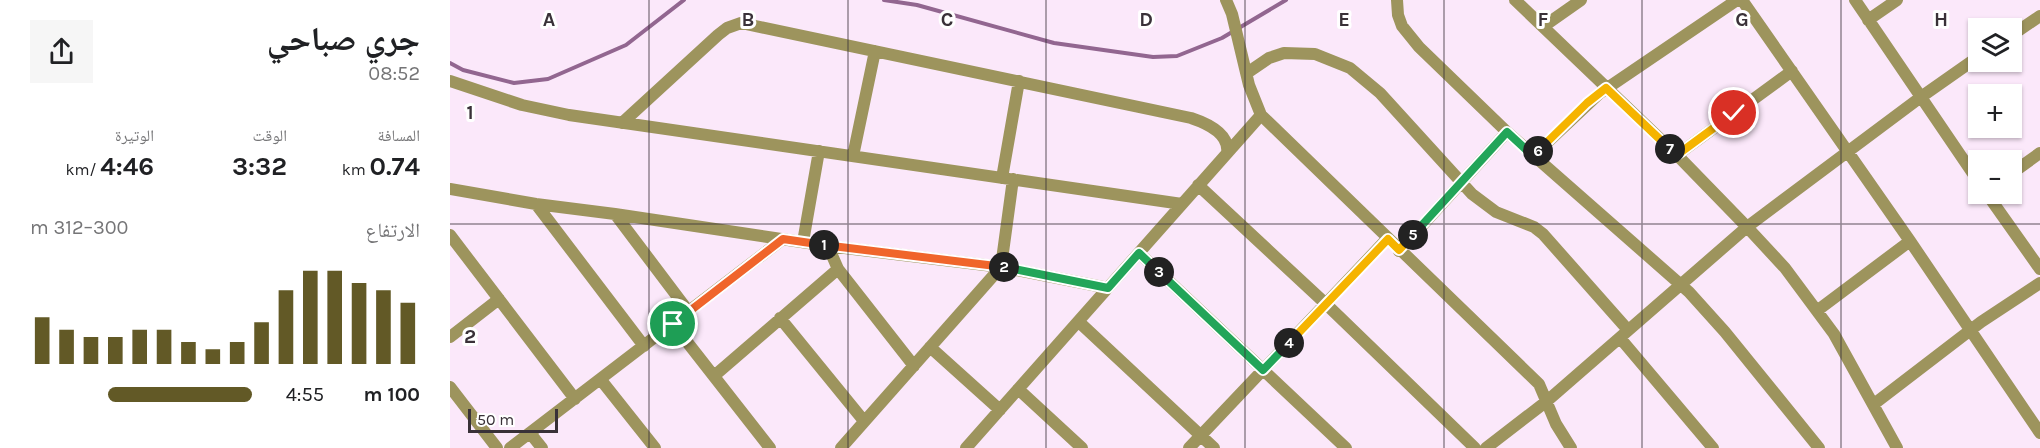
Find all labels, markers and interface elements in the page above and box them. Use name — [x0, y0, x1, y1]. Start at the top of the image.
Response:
text: A — [543, 8, 556, 31]
text: B — [742, 8, 754, 31]
text: C — [941, 8, 953, 31]
text: D — [1139, 8, 1153, 31]
text: E — [1338, 8, 1350, 31]
text: F — [1538, 8, 1549, 31]
text: G — [1735, 8, 1749, 31]
text: H — [1934, 8, 1948, 31]
map controls — [1968, 18, 2022, 204]
button: layers — [1968, 18, 2022, 72]
button: share — [30, 20, 93, 83]
text: جري صباحي — [267, 20, 420, 58]
text: 08:52 — [368, 62, 420, 85]
button: + — [1968, 84, 2022, 138]
pin — [1708, 87, 1759, 138]
icon: check — [1717, 96, 1750, 129]
text: 1 — [466, 101, 474, 124]
text: الوتيرة — [115, 126, 154, 145]
text: الوقت — [253, 126, 287, 145]
text: المسافة — [378, 126, 420, 145]
pin: 7 — [1655, 134, 1685, 164]
pin: 6 — [1523, 136, 1553, 166]
text: 7 — [1666, 139, 1674, 158]
text: 6 — [1533, 141, 1543, 160]
button: − — [1968, 150, 2022, 204]
text: 4:46 — [100, 151, 154, 182]
text: 3:32 — [232, 151, 287, 182]
text: 0.74 — [370, 151, 420, 182]
text: /km — [66, 160, 100, 179]
text: km — [342, 160, 370, 179]
text: 300–312 m — [30, 216, 129, 239]
text: الارتفاع — [365, 219, 420, 242]
pin: 5 — [1398, 220, 1428, 250]
text: 5 — [1408, 225, 1418, 244]
pin: 1 — [809, 230, 839, 260]
text: 1 — [821, 235, 827, 254]
pin: 2 — [989, 252, 1019, 282]
text: 2 — [999, 257, 1009, 276]
pin: 3 — [1144, 257, 1174, 287]
text: 3 — [1154, 262, 1164, 281]
pin — [647, 298, 698, 349]
icon: arrive — [656, 307, 689, 340]
text: 2 — [464, 325, 476, 348]
pin: 4 — [1274, 328, 1304, 358]
text: 4 — [1284, 333, 1294, 352]
text: 4:55 — [286, 383, 324, 406]
text: 100 m — [364, 383, 420, 406]
scale bar — [468, 406, 558, 434]
text: 50 m — [477, 410, 514, 429]

